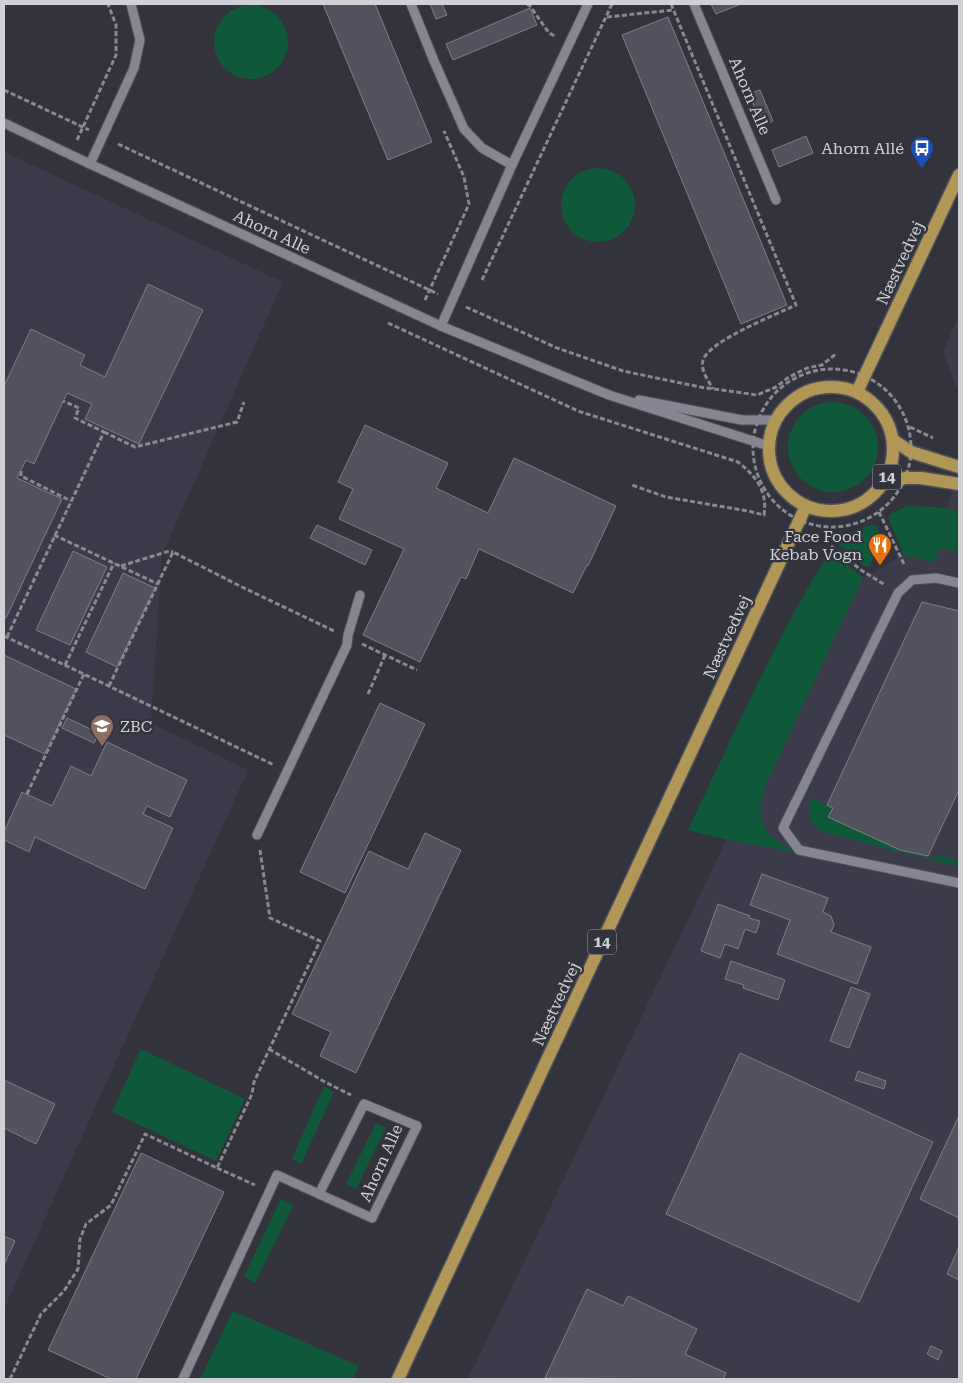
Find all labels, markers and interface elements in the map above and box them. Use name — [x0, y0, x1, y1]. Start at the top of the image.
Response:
street label: Ahorn Alle — [725, 54, 775, 138]
bus stop icon: Ahorn Allé — [909, 135, 935, 169]
place label: Ahorn Allé — [821, 139, 904, 158]
street label: Ahorn Alle — [231, 206, 314, 258]
street label: Næstvedvej — [872, 218, 928, 308]
road number: 14 — [873, 464, 901, 490]
place label: Face Food Kebab Vogn — [769, 527, 862, 564]
restaurant icon: Face Food Kebab Vogn — [867, 532, 893, 566]
street label: Næstvedvej — [699, 592, 755, 682]
school or university icon: ZBC — [89, 713, 115, 747]
place label: ZBC — [120, 717, 152, 736]
road number: 14 — [588, 930, 616, 954]
street label: Næstvedvej — [528, 959, 584, 1049]
street label: Ahorn Alle — [356, 1121, 407, 1205]

